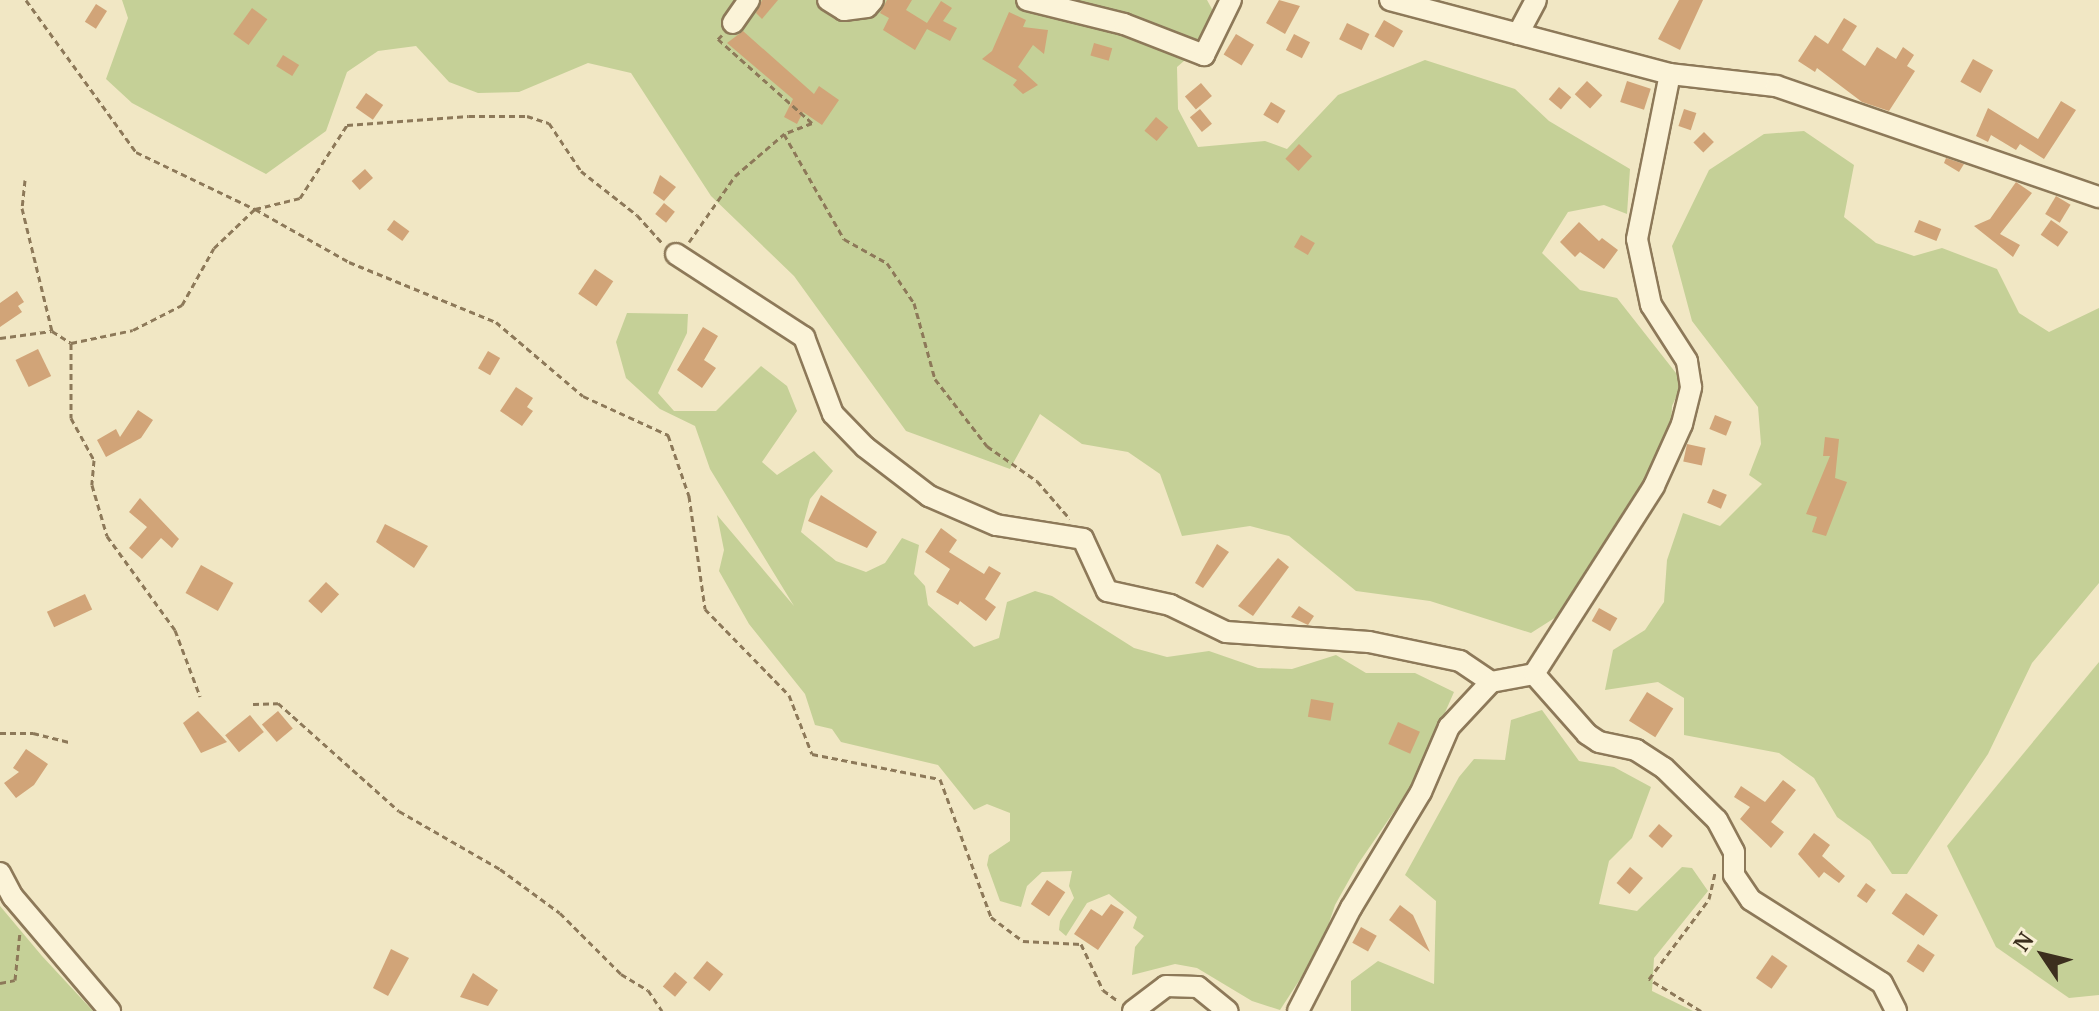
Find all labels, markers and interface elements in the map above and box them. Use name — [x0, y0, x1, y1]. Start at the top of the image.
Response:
north arrow — [2003, 915, 2083, 995]
text: N — [2006, 926, 2040, 956]

